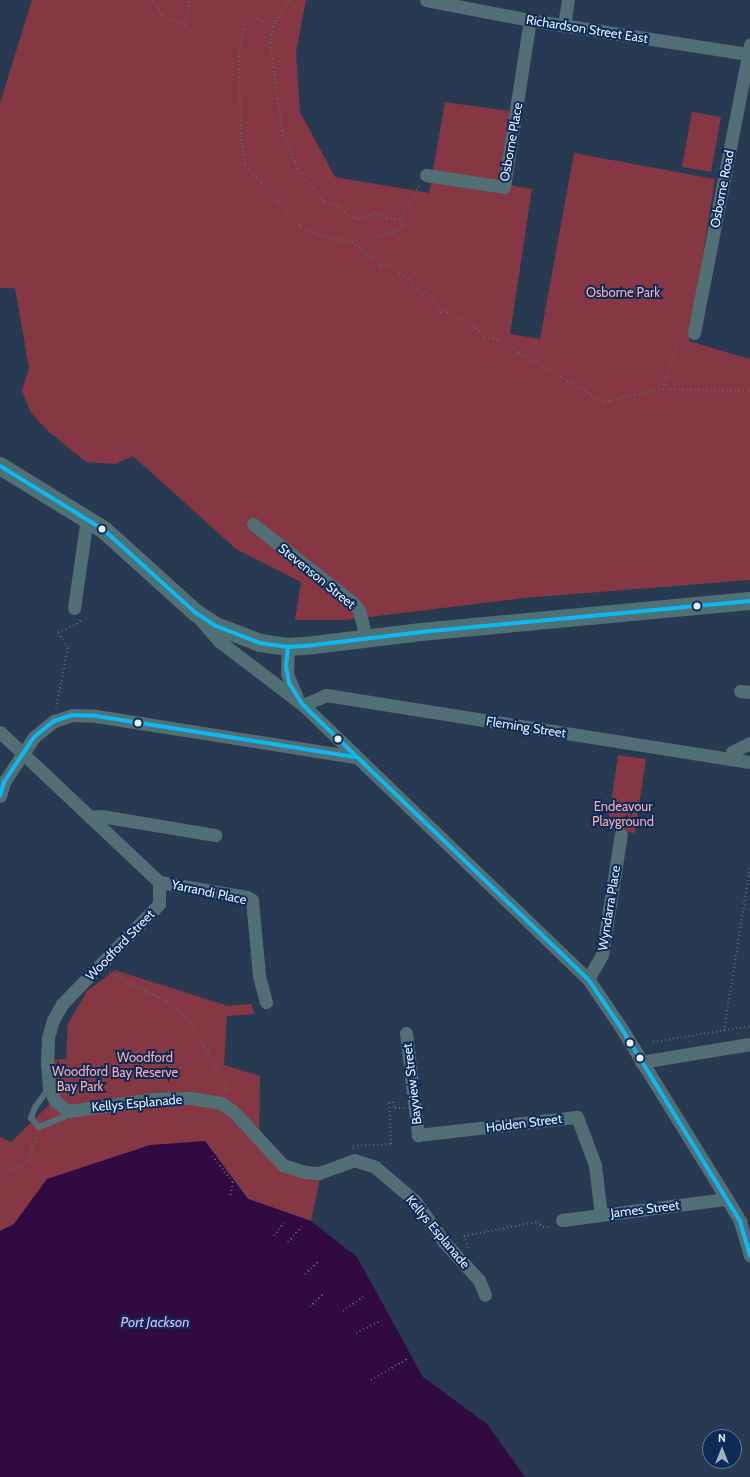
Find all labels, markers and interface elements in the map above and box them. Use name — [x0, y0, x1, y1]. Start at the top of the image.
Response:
street label: Richardson Street East — [525, 12, 649, 46]
street label: Osborne Place — [496, 101, 526, 183]
street label: Osborne Road — [707, 149, 737, 229]
park label: Osborne Park — [586, 284, 660, 300]
unlabelled marker — [97, 524, 107, 534]
street label: Stevenson Street — [275, 540, 359, 612]
unlabelled marker — [692, 601, 702, 611]
street label: Fleming Street — [485, 713, 567, 741]
unlabelled marker — [133, 718, 143, 728]
unlabelled marker — [333, 734, 343, 744]
park label: Endeavour Playground — [592, 799, 654, 830]
street label: Wyndarra Place — [595, 864, 623, 952]
street label: Yarrandi Place — [170, 876, 248, 908]
street label: Woodford Street — [82, 906, 158, 984]
unlabelled marker — [625, 1038, 635, 1048]
street label: Bayview Street — [399, 1042, 425, 1126]
park label: Woodford Bay Reserve — [112, 1050, 178, 1081]
unlabelled marker — [635, 1053, 645, 1063]
park label: Woodford Bay Park — [52, 1064, 108, 1095]
street label: Kellys Esplanade — [91, 1091, 183, 1115]
street label: Holden Street — [485, 1111, 563, 1135]
street label: Kellys Esplanade — [403, 1192, 473, 1272]
street label: James Street — [610, 1197, 680, 1221]
water label: Port Jackson — [121, 1314, 189, 1330]
north arrow — [702, 1429, 742, 1469]
text: N — [718, 1431, 726, 1445]

